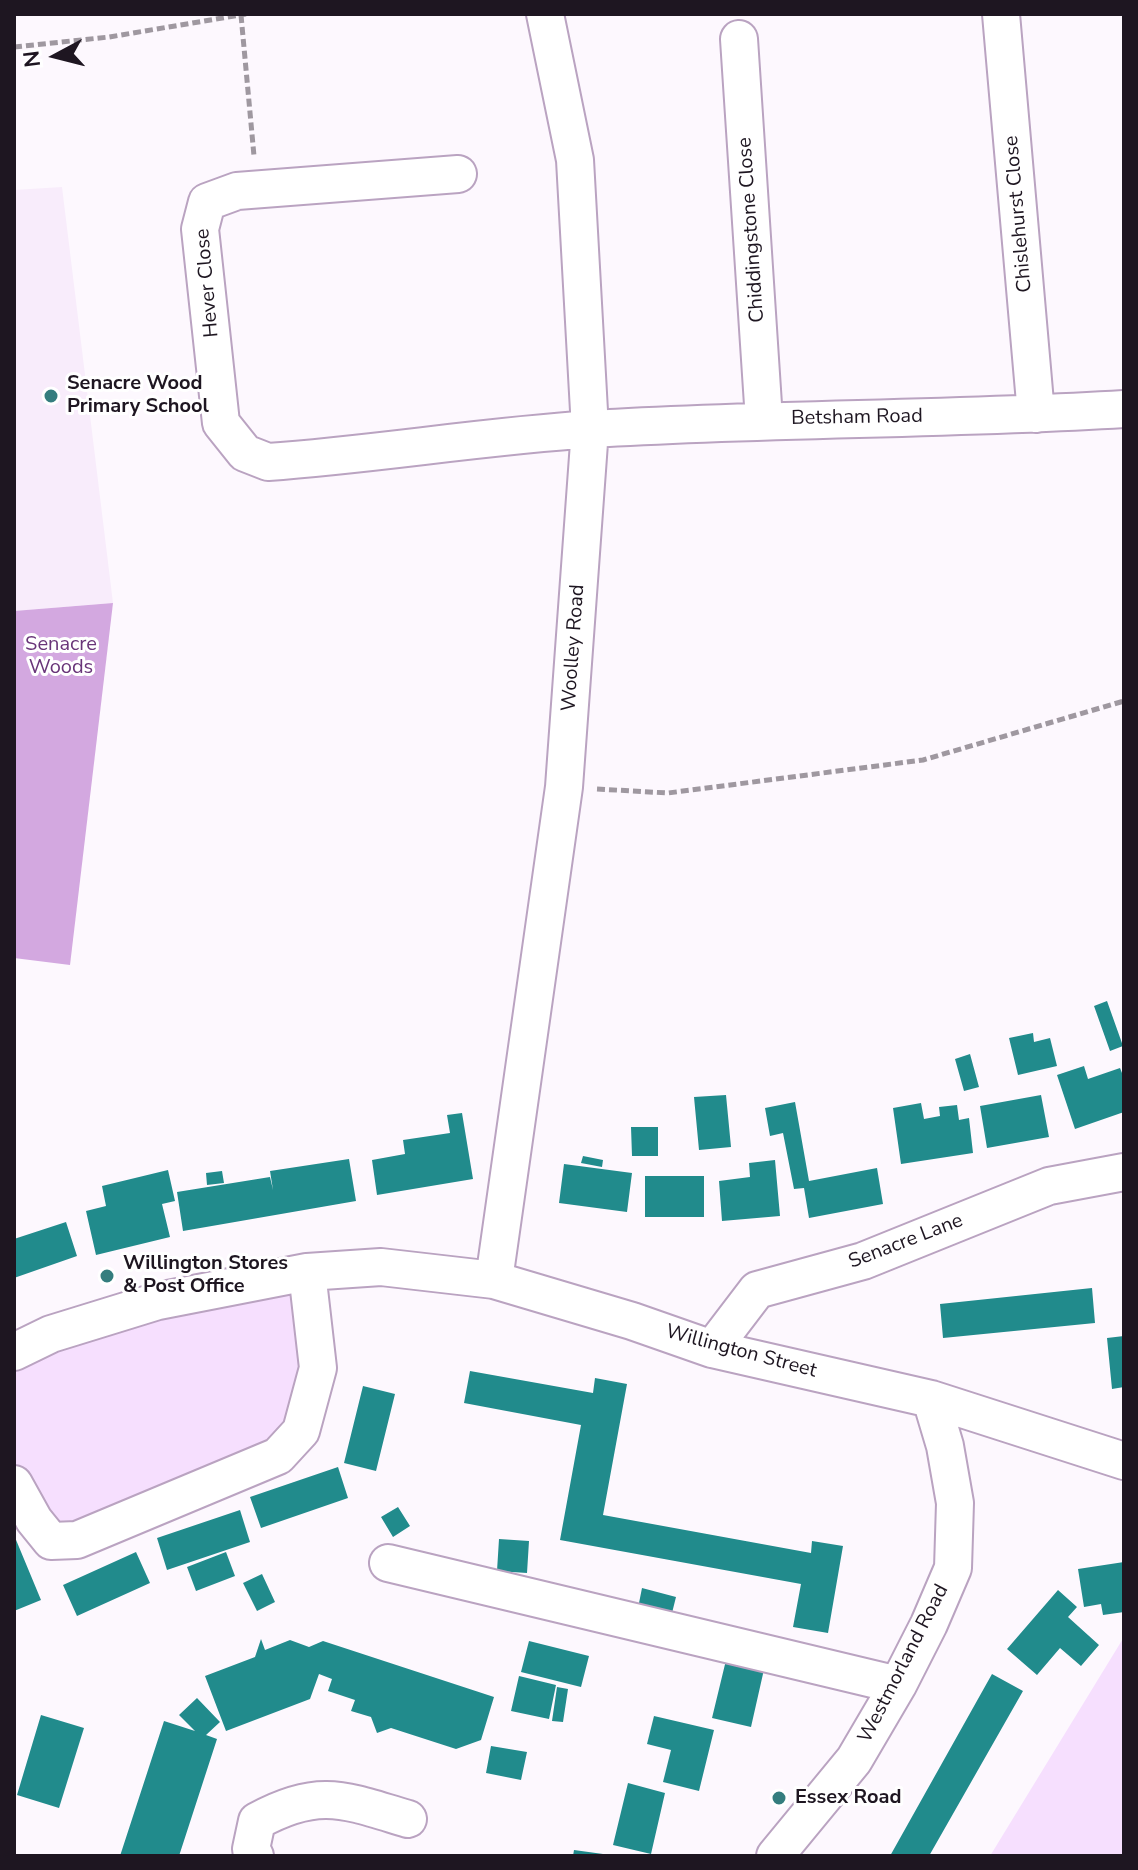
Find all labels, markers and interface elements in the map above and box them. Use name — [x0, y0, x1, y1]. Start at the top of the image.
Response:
north arrow — [16, 16, 96, 96]
text: N — [16, 49, 48, 69]
street label: Chislehurst Close — [1000, 135, 1038, 293]
street label: Chiddingstone Close — [734, 136, 770, 324]
street label: Hever Close — [191, 227, 225, 339]
place label: Senacre Wood Primary School — [67, 372, 209, 419]
marker: Senacre Wood Primary School — [42, 387, 60, 405]
street label: Betsham Road — [791, 405, 923, 431]
street label: Woolley Road — [558, 584, 590, 712]
park label: Senacre Woods — [25, 633, 97, 680]
street label: Senacre Lane — [845, 1209, 967, 1275]
place label: Willington Stores & Post Office — [123, 1252, 288, 1299]
marker: Willington Stores & Post Office — [98, 1267, 116, 1285]
street label: Willington Street — [663, 1320, 819, 1384]
street label: Westmorland Road — [854, 1581, 954, 1747]
place label: Essex Road — [795, 1786, 901, 1810]
marker: Essex Road — [770, 1789, 788, 1807]

